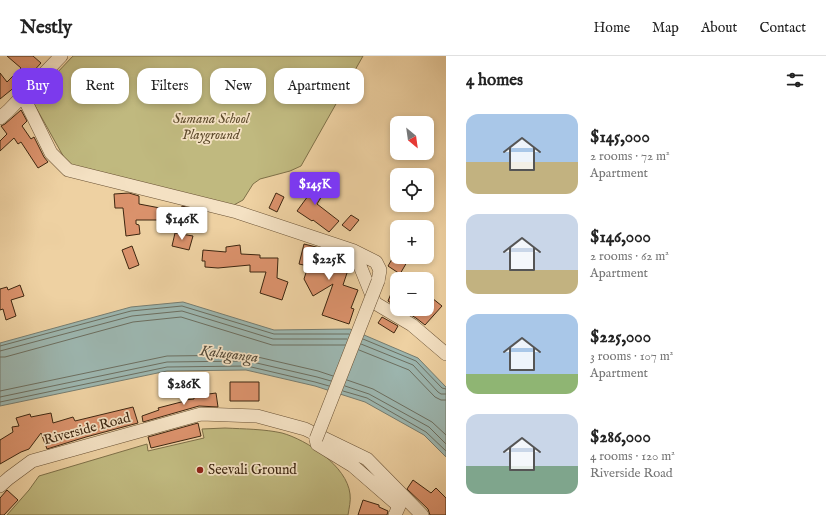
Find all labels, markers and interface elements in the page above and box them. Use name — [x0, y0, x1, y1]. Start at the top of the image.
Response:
text: Nestly — [20, 16, 72, 40]
text: Home — [594, 19, 630, 37]
text: Map — [652, 19, 679, 37]
text: About — [701, 19, 737, 37]
text: Contact — [759, 19, 806, 37]
chip: Buy — [12, 68, 63, 104]
chip: Rent — [71, 68, 129, 104]
chip: Filters — [137, 68, 202, 104]
chip: New — [210, 68, 266, 104]
chip: Apartment — [274, 68, 364, 104]
icon: filters — [784, 69, 806, 91]
text: 4 homes — [466, 70, 523, 91]
park label: Sumana School Playground — [173, 110, 251, 145]
north arrow — [390, 116, 434, 160]
map controls — [390, 116, 434, 316]
text: $145,000 — [590, 127, 650, 148]
icon: home — [498, 130, 546, 178]
text: 2 rooms · 72 m² — [590, 148, 670, 165]
text: Apartment — [590, 165, 648, 182]
button: locate — [390, 168, 434, 212]
pin: $145K — [287, 172, 343, 206]
text: $145K — [299, 176, 331, 193]
pin: $146K — [154, 207, 210, 241]
text: $146K — [165, 211, 199, 228]
button: + — [390, 220, 434, 264]
text: $146,000 — [590, 227, 651, 248]
icon: home — [498, 230, 546, 278]
pin: $225K — [301, 247, 357, 281]
text: 2 rooms · 62 m² — [590, 248, 669, 265]
text: $225K — [312, 251, 346, 268]
text: Apartment — [590, 265, 648, 282]
button: − — [390, 272, 434, 316]
text: $225,000 — [590, 327, 651, 348]
icon: home — [498, 330, 546, 378]
water label: Kaluganga — [198, 341, 260, 368]
text: 3 rooms · 107 m² — [590, 348, 673, 365]
text: Apartment — [590, 365, 648, 382]
pin: $286K — [156, 372, 212, 406]
text: $286K — [167, 376, 201, 393]
street label: Riverside Road — [42, 409, 133, 449]
text: $286,000 — [590, 427, 651, 448]
icon: home — [498, 430, 546, 478]
text: 4 rooms · 120 m² — [590, 448, 675, 465]
place label: Seevali Ground — [208, 461, 297, 479]
marker: Seevali Ground — [195, 465, 205, 475]
text: Riverside Road — [590, 465, 673, 482]

